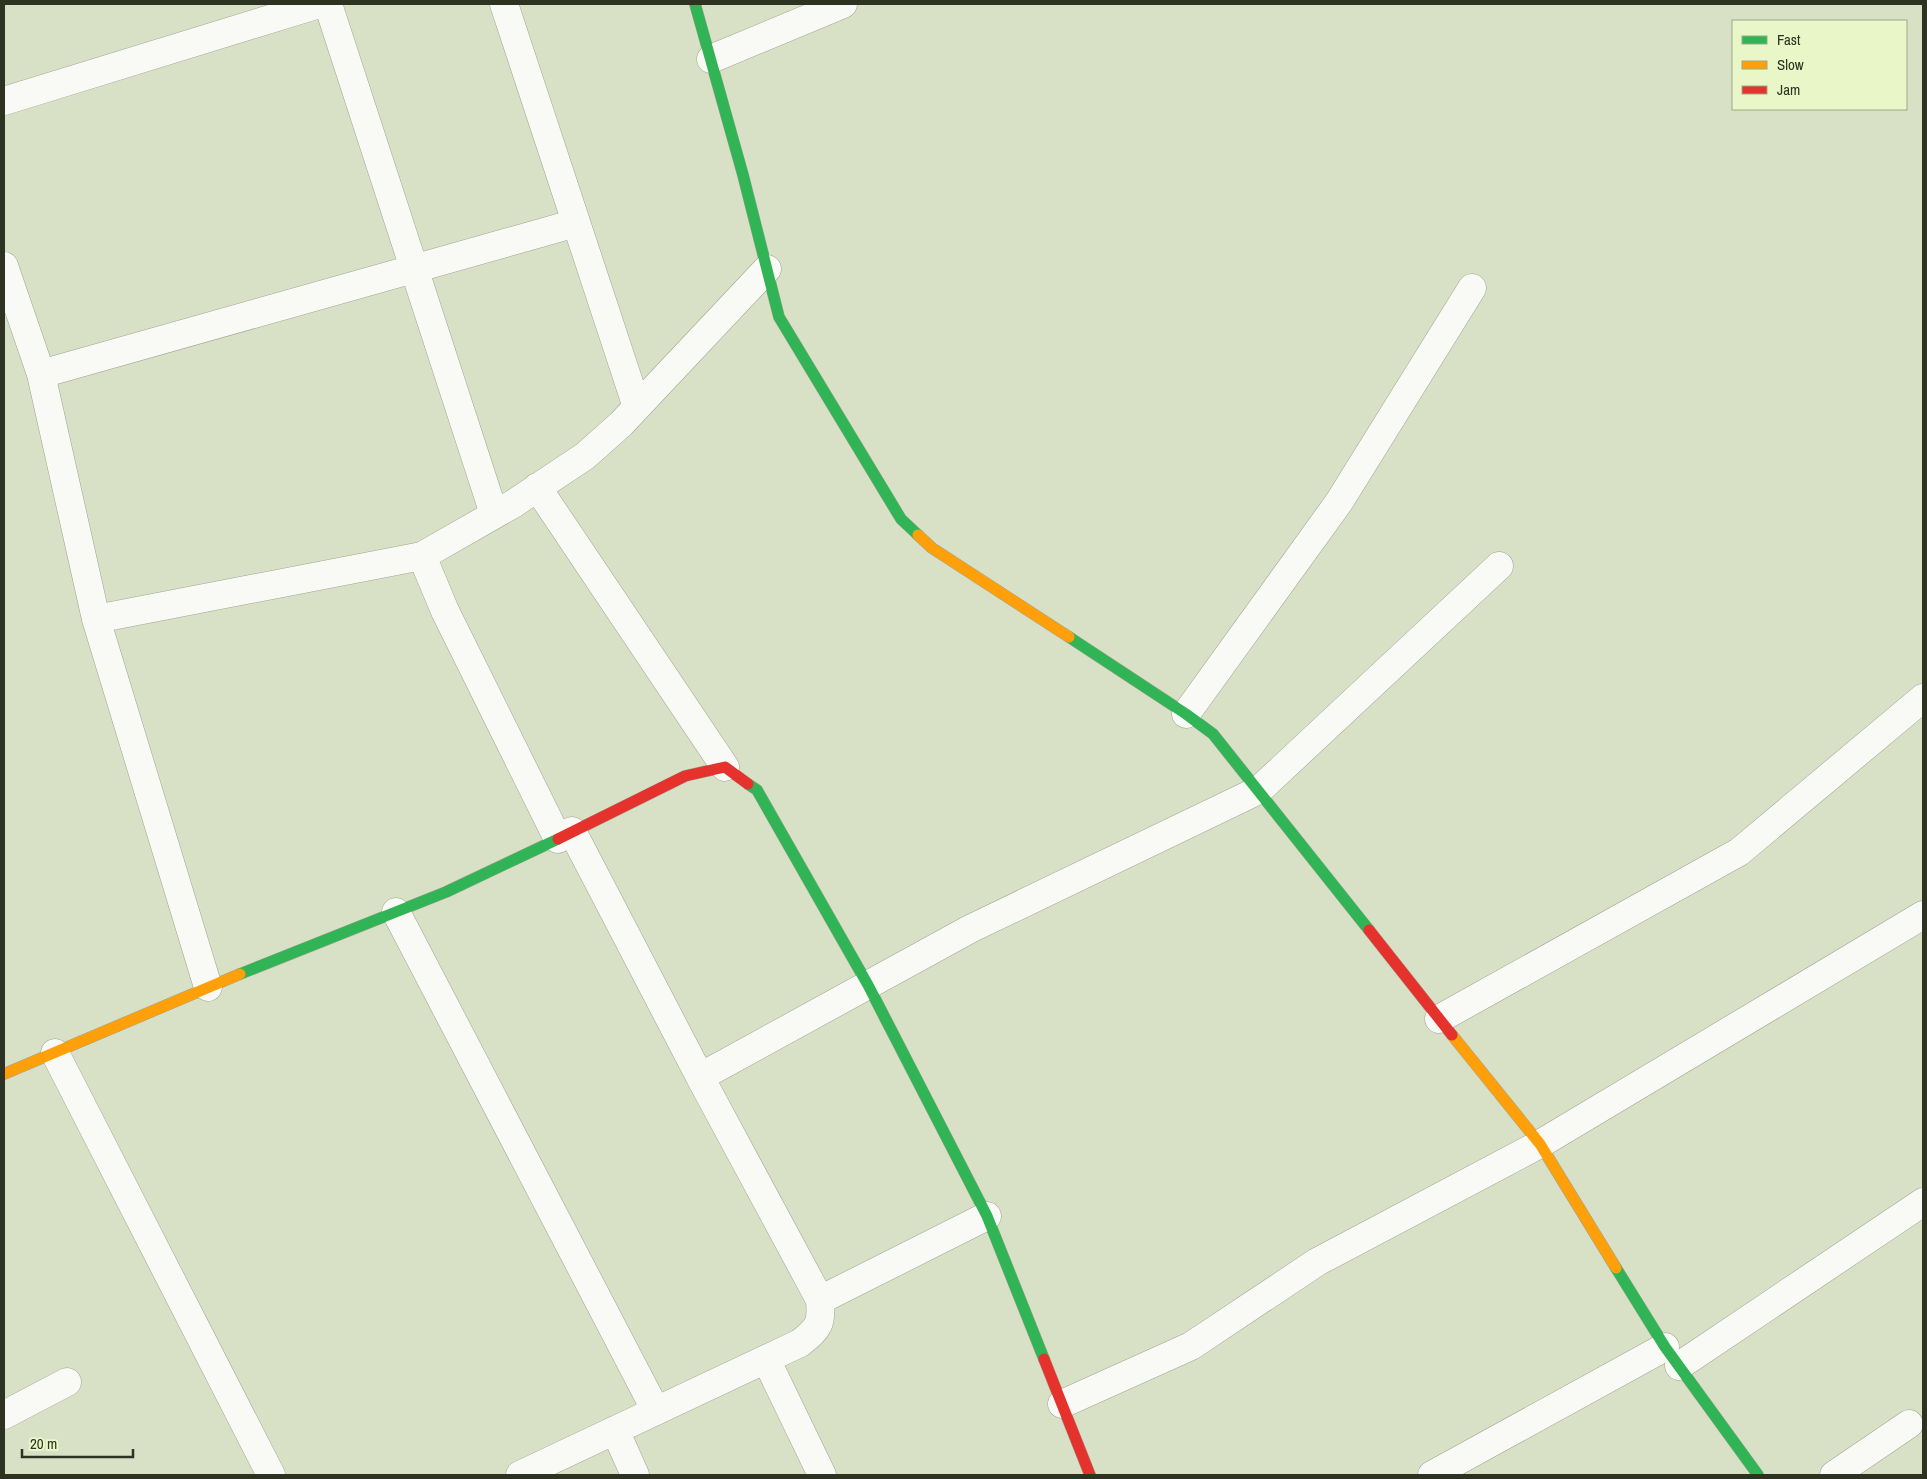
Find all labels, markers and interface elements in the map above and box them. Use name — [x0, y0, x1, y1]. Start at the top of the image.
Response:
legend — [1732, 20, 1907, 110]
text: Fast — [1777, 29, 1801, 50]
text: Slow — [1777, 54, 1804, 75]
text: Jam — [1777, 79, 1800, 100]
scale bar — [22, 1426, 134, 1458]
text: 20 m — [30, 1433, 57, 1454]

